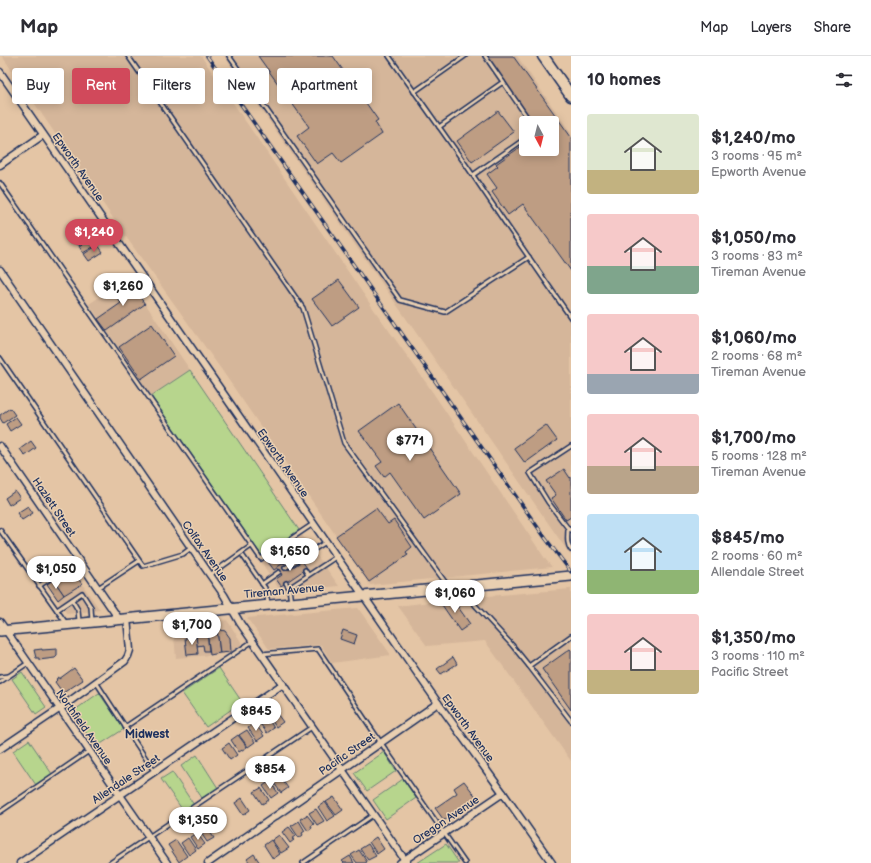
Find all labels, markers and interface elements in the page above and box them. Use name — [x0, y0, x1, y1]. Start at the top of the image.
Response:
text: Map — [20, 16, 58, 39]
text: Map — [700, 19, 728, 36]
text: Layers — [750, 19, 792, 36]
text: Share — [814, 19, 851, 36]
chip: Buy — [12, 68, 64, 104]
chip: Rent — [72, 68, 130, 104]
chip: Filters — [138, 68, 205, 104]
chip: New — [213, 68, 269, 104]
chip: Apartment — [277, 68, 372, 104]
icon: filters — [833, 69, 855, 91]
text: 10 homes — [587, 70, 661, 90]
north arrow — [519, 116, 559, 156]
map controls — [519, 116, 559, 156]
text: $1,240/mo — [711, 128, 795, 148]
street label: Epworth Avenue — [50, 130, 107, 204]
icon: home — [619, 130, 667, 178]
text: 3 rooms · 95 m² — [711, 148, 802, 164]
text: Epworth Avenue — [711, 164, 806, 180]
pin: $1,240 — [61, 219, 127, 253]
text: $1,240 — [74, 224, 114, 240]
text: $1,050/mo — [711, 228, 796, 248]
icon: home — [619, 230, 667, 278]
text: 3 rooms · 83 m² — [711, 248, 803, 264]
text: Tireman Avenue — [711, 264, 806, 280]
pin: $1,260 — [90, 273, 156, 307]
text: $1,260 — [103, 278, 143, 294]
text: $1,060/mo — [711, 328, 797, 348]
icon: home — [619, 330, 667, 378]
text: 2 rooms · 68 m² — [711, 348, 802, 364]
text: Tireman Avenue — [711, 364, 806, 380]
street label: Epworth Avenue — [255, 426, 312, 500]
pin: $771 — [386, 428, 434, 462]
text: $1,700/mo — [711, 428, 796, 448]
icon: home — [619, 430, 667, 478]
text: $771 — [396, 433, 424, 449]
text: 5 rooms · 128 m² — [711, 448, 807, 464]
text: Tireman Avenue — [711, 464, 806, 480]
street label: Hazlett Street — [30, 475, 79, 539]
street label: Colfax Avenue — [179, 518, 231, 584]
text: $845/mo — [711, 528, 784, 548]
icon: home — [619, 530, 667, 578]
pin: $1,650 — [257, 538, 323, 572]
text: $1,650 — [270, 543, 310, 559]
text: 2 rooms · 60 m² — [711, 548, 803, 564]
pin: $1,050 — [23, 556, 89, 590]
text: $1,050 — [36, 561, 76, 577]
text: Allendale Street — [711, 564, 804, 580]
pin: $1,060 — [422, 580, 488, 614]
street label: Tireman Avenue — [243, 581, 325, 601]
text: $1,060 — [434, 585, 476, 601]
pin: $1,700 — [159, 612, 225, 646]
text: $1,700 — [172, 617, 212, 633]
text: $1,350/mo — [711, 628, 796, 648]
icon: home — [619, 630, 667, 678]
text: 3 rooms · 110 m² — [711, 648, 805, 664]
text: Pacific Street — [711, 664, 788, 680]
street label: Northfield Avenue — [53, 687, 115, 767]
street label: Epworth Avenue — [439, 692, 497, 765]
pin: $845 — [232, 698, 280, 732]
text: $845 — [240, 703, 272, 719]
district label: Midwest — [125, 727, 169, 742]
street label: Pacific Street — [317, 730, 378, 778]
street label: Allendale Street — [90, 751, 163, 806]
pin: $854 — [246, 756, 294, 790]
text: $854 — [254, 761, 286, 777]
street label: Oregon Avenue — [410, 793, 482, 847]
pin: $1,350 — [165, 807, 231, 841]
text: $1,350 — [178, 812, 218, 828]

